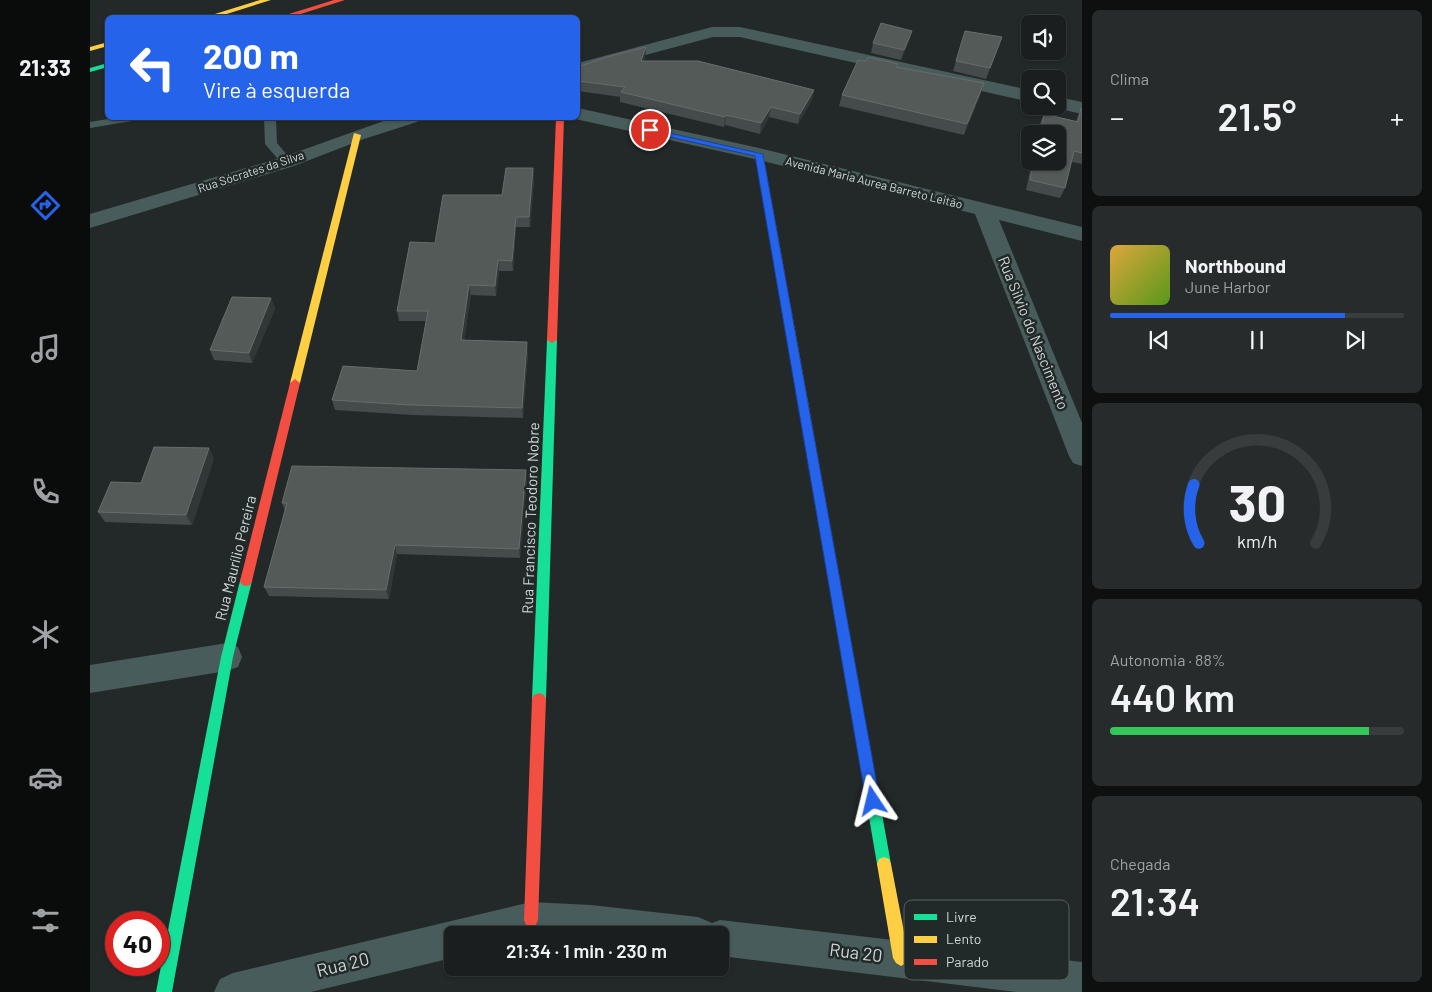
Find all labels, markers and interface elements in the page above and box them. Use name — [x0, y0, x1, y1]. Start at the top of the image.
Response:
map controls — [1021, 15, 1066, 170]
button: sound — [1021, 15, 1066, 60]
text: 200 m — [203, 34, 299, 76]
icon: left — [120, 35, 185, 100]
text: 21:33 — [19, 54, 71, 80]
text: Clima — [1110, 69, 1149, 88]
button: search — [1021, 70, 1066, 115]
text: Vire à esquerda — [203, 76, 350, 102]
text: 21.5° — [1218, 93, 1296, 139]
text: − — [1110, 100, 1124, 134]
text: + — [1390, 100, 1404, 134]
pin — [629, 109, 671, 151]
icon: arrive — [636, 116, 664, 144]
button: layers — [1021, 125, 1066, 170]
street label: Rua Sócrates da Silva — [196, 147, 305, 195]
street label: Avenida Maria Aurea Barreto Leitão — [784, 153, 964, 211]
icon: directions — [28, 188, 63, 223]
street label: Rua Silvio do Nascimento — [995, 253, 1073, 412]
text: Northbound — [1185, 254, 1286, 277]
text: June Harbor — [1185, 277, 1271, 296]
icon: previous — [1145, 326, 1173, 354]
icon: pause — [1243, 326, 1271, 354]
icon: next — [1341, 326, 1369, 354]
icon: music — [28, 331, 63, 366]
street label: Rua Francisco Teodoro Nobre — [518, 422, 542, 614]
text: 30 — [1228, 470, 1286, 532]
icon: phone — [28, 474, 63, 509]
street label: Rua Maurílio Pereira — [211, 493, 259, 622]
text: km/h — [1237, 530, 1277, 552]
icon: climate — [28, 617, 63, 652]
text: Autonomia · 88% — [1110, 650, 1225, 669]
text: 440 km — [1110, 674, 1235, 720]
icon: car — [28, 760, 63, 795]
position arrow — [846, 774, 898, 826]
text: Chegada — [1110, 854, 1170, 873]
text: 21:34 — [1110, 878, 1200, 924]
legend — [904, 900, 1069, 980]
icon: filters — [28, 903, 63, 938]
text: Livre — [946, 908, 977, 925]
speed limit sign: 40 — [105, 911, 170, 976]
text: Lento — [946, 930, 981, 947]
street label: Rua 20 — [828, 938, 884, 966]
text: 21:34 · 1 min · 230 m — [506, 939, 667, 962]
street label: Rua 20 — [314, 947, 371, 981]
text: Parado — [946, 953, 989, 970]

